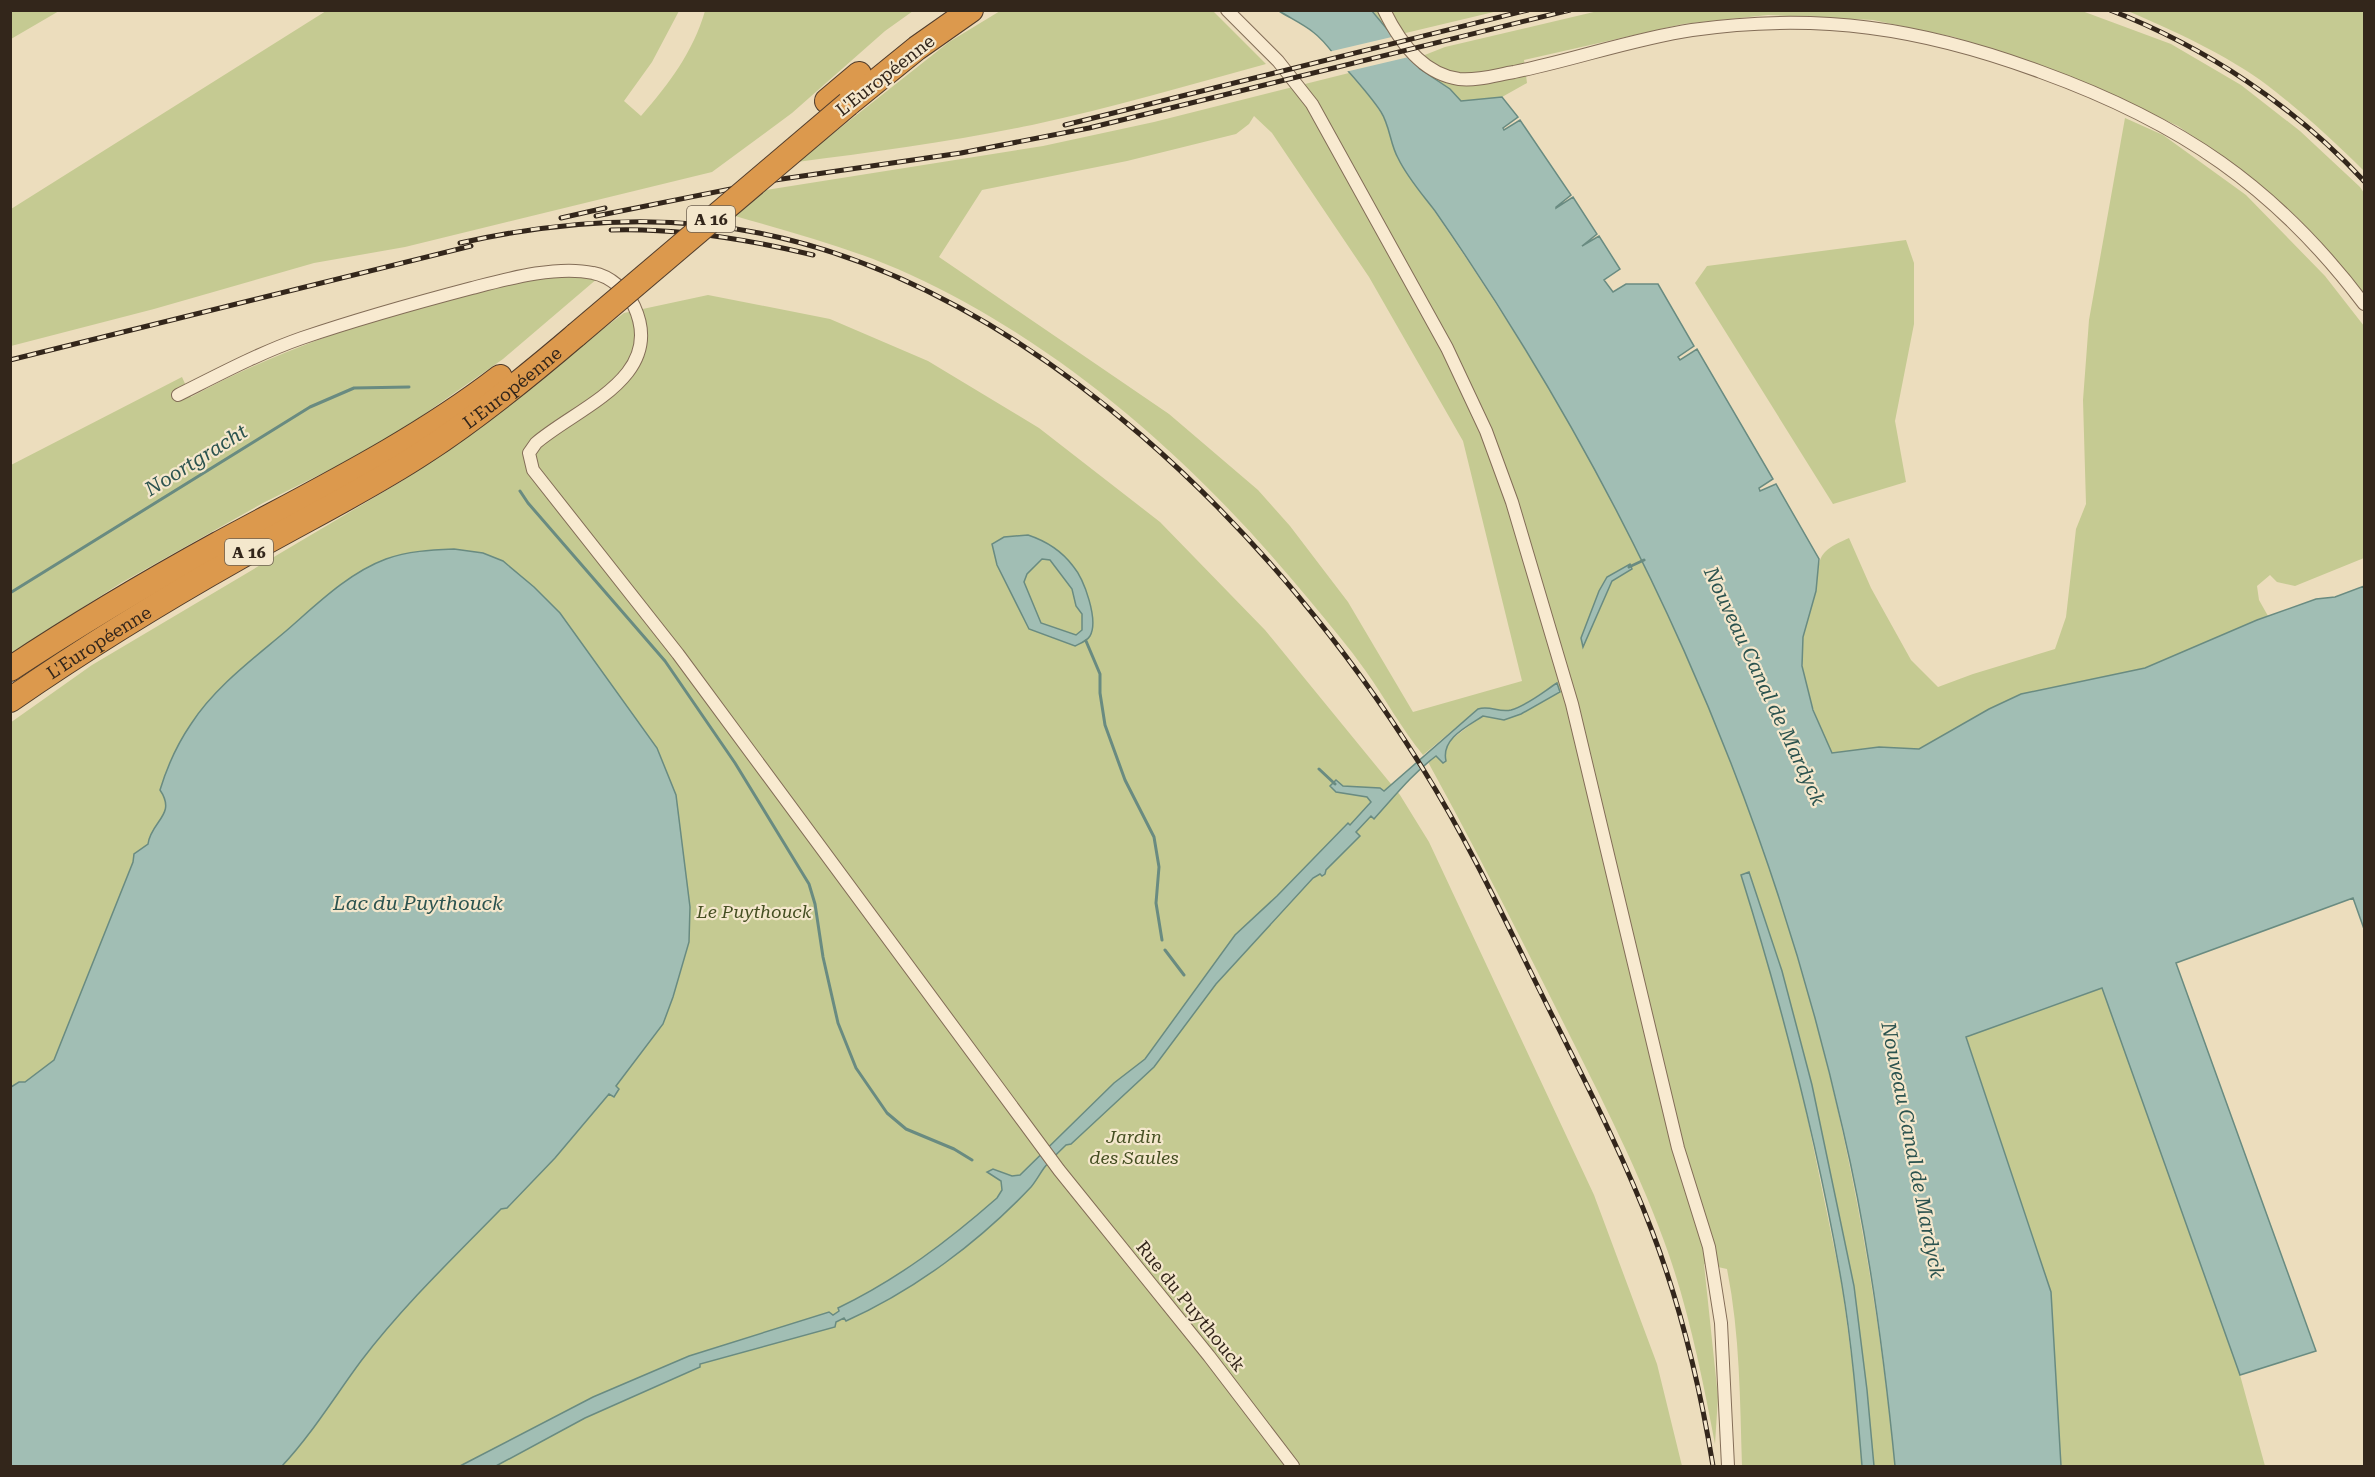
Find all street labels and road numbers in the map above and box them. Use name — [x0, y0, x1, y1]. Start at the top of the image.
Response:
street label: L'Européenne — [831, 30, 939, 120]
road number: A 16 — [687, 206, 735, 232]
street label: L'Européenne — [458, 342, 565, 433]
road number: A 16 — [225, 539, 273, 565]
street label: L'Européenne — [42, 601, 155, 683]
street label: Rue du Puythouck — [1132, 1237, 1250, 1375]

